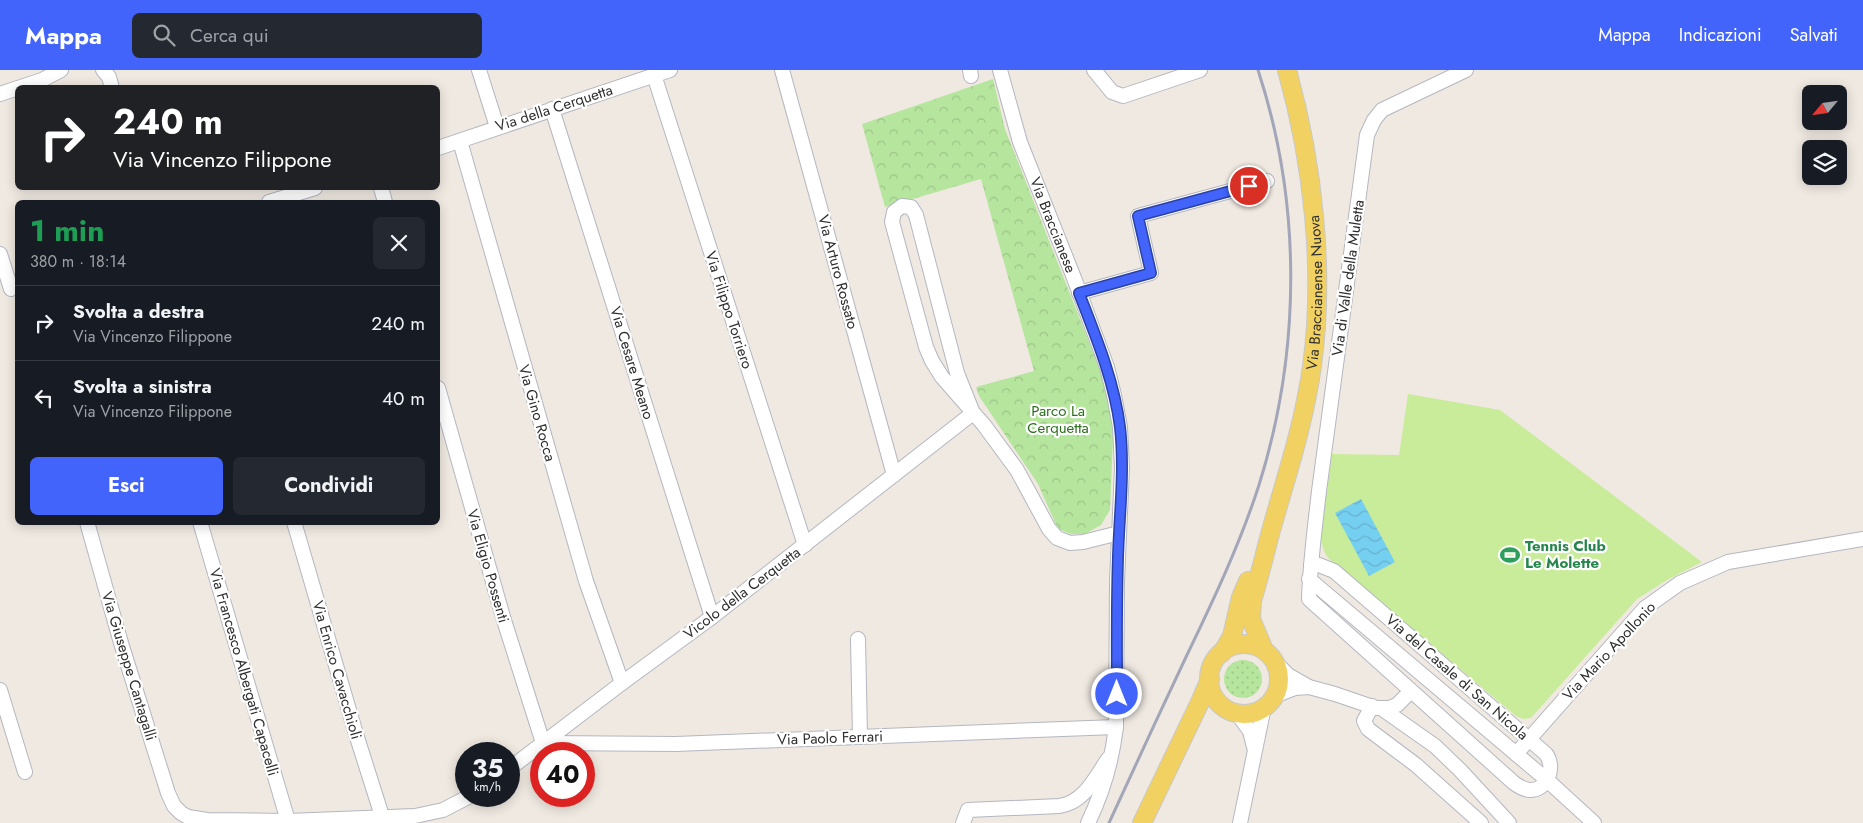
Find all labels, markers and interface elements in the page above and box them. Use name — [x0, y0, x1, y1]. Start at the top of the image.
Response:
search box — [132, 13, 482, 58]
text: Mappa — [25, 18, 102, 53]
icon: search — [150, 21, 178, 49]
text: Cerca qui — [190, 22, 269, 49]
text: Mappa — [1598, 22, 1651, 48]
text: Indicazioni — [1679, 22, 1762, 48]
text: Salvati — [1790, 22, 1838, 48]
street label: Via della Cerquetta — [493, 79, 615, 137]
north arrow — [1802, 85, 1848, 130]
map controls — [1802, 85, 1847, 185]
text: 240 m — [113, 97, 223, 147]
icon: right — [30, 105, 95, 170]
button: layers — [1802, 140, 1847, 185]
text: Via Vincenzo Filippone — [113, 143, 331, 175]
pin — [1228, 165, 1270, 207]
icon: arrive — [1235, 172, 1263, 200]
street label: Via Braccianese — [1024, 174, 1082, 276]
street label: Via di Valle della Muletta — [1326, 198, 1370, 358]
text: 1 min — [30, 209, 104, 252]
street label: Via Arturo Rossato — [812, 212, 864, 332]
street label: Via Braccianense Nuova — [1301, 214, 1328, 371]
button: close — [373, 217, 425, 269]
street label: Via Filippo Torriero — [700, 248, 758, 372]
text: 380 m · 18:14 — [30, 250, 126, 273]
text: Svolta a destra — [73, 298, 204, 325]
street label: Via Cesare Meano — [604, 304, 660, 422]
icon: right — [30, 309, 58, 337]
text: 240 m — [371, 310, 425, 337]
text: Via Vincenzo Filippone — [73, 325, 232, 348]
street label: Via Gino Rocca — [513, 362, 561, 464]
text: Svolta a sinistra — [73, 373, 212, 400]
icon: left — [30, 384, 58, 412]
text: 40 m — [382, 385, 425, 412]
text: Via Vincenzo Filippone — [73, 400, 232, 423]
park label: Parco La Cerquetta — [1027, 400, 1089, 439]
button: Esci — [30, 457, 223, 515]
button: Condividi — [233, 457, 425, 515]
street label: Via Eligio Possenti — [461, 507, 515, 625]
place label: Tennis Club Le Molette — [1525, 535, 1606, 574]
street label: Vicolo della Cerquetta — [679, 542, 805, 644]
sports icon: Tennis Club Le Molette — [1499, 544, 1521, 566]
street label: Via Francesco Albergati Capacelli — [204, 566, 284, 778]
street label: Via Giuseppe Cantagalli — [96, 589, 162, 743]
street label: Via Mario Apollonio — [1557, 597, 1661, 705]
street label: Via Enrico Cavacchioli — [307, 598, 367, 742]
street label: Via del Casale di San Nicola — [1381, 609, 1533, 745]
position arrow — [1090, 667, 1142, 719]
street label: Via Paolo Ferrari — [777, 725, 883, 751]
speed limit sign: 40 — [530, 742, 595, 807]
text: 35 — [472, 750, 503, 786]
text: km/h — [474, 778, 501, 796]

